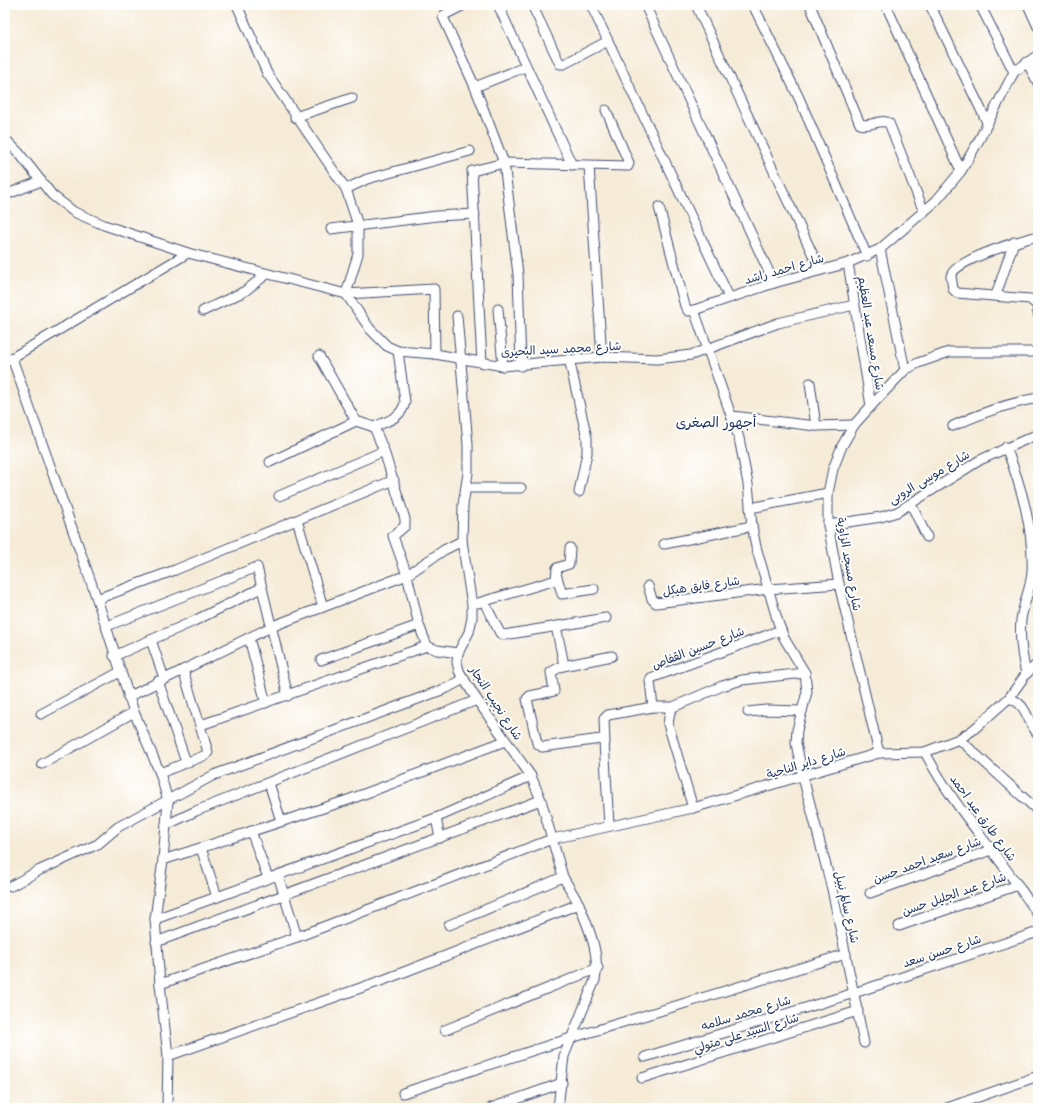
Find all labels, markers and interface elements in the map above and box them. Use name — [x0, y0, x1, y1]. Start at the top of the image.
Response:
street label: شارع احمد راشد — [742, 249, 826, 289]
street label: شارع مسعد عبد العظيم — [853, 275, 889, 391]
street label: شارع محمد سيد البحيرى — [500, 337, 622, 361]
district label: أجهور الصغرى — [676, 412, 757, 432]
street label: شارع موسى الروبى — [885, 446, 973, 508]
street label: شارع مسجد الزاوية — [832, 516, 866, 612]
street label: شارع فايق هيكل — [661, 572, 741, 600]
street label: شارع حسين القفاص — [649, 622, 747, 674]
street label: شارع نجيب النجار — [465, 661, 527, 744]
street label: شارع داير الناحية — [764, 742, 848, 784]
street label: شارع طارق عيد احمد — [945, 771, 1021, 865]
street label: شارع سعيد احمد حسن — [870, 832, 984, 888]
street label: شارع عبد الجليل حسن — [899, 868, 1009, 920]
street label: شارع سالم نبيل — [829, 869, 864, 945]
street label: شارع حسن سعد — [900, 930, 984, 972]
street label: شارع محمد سلامه — [699, 991, 793, 1035]
street label: شارع السيد على متولي — [691, 1008, 802, 1060]

